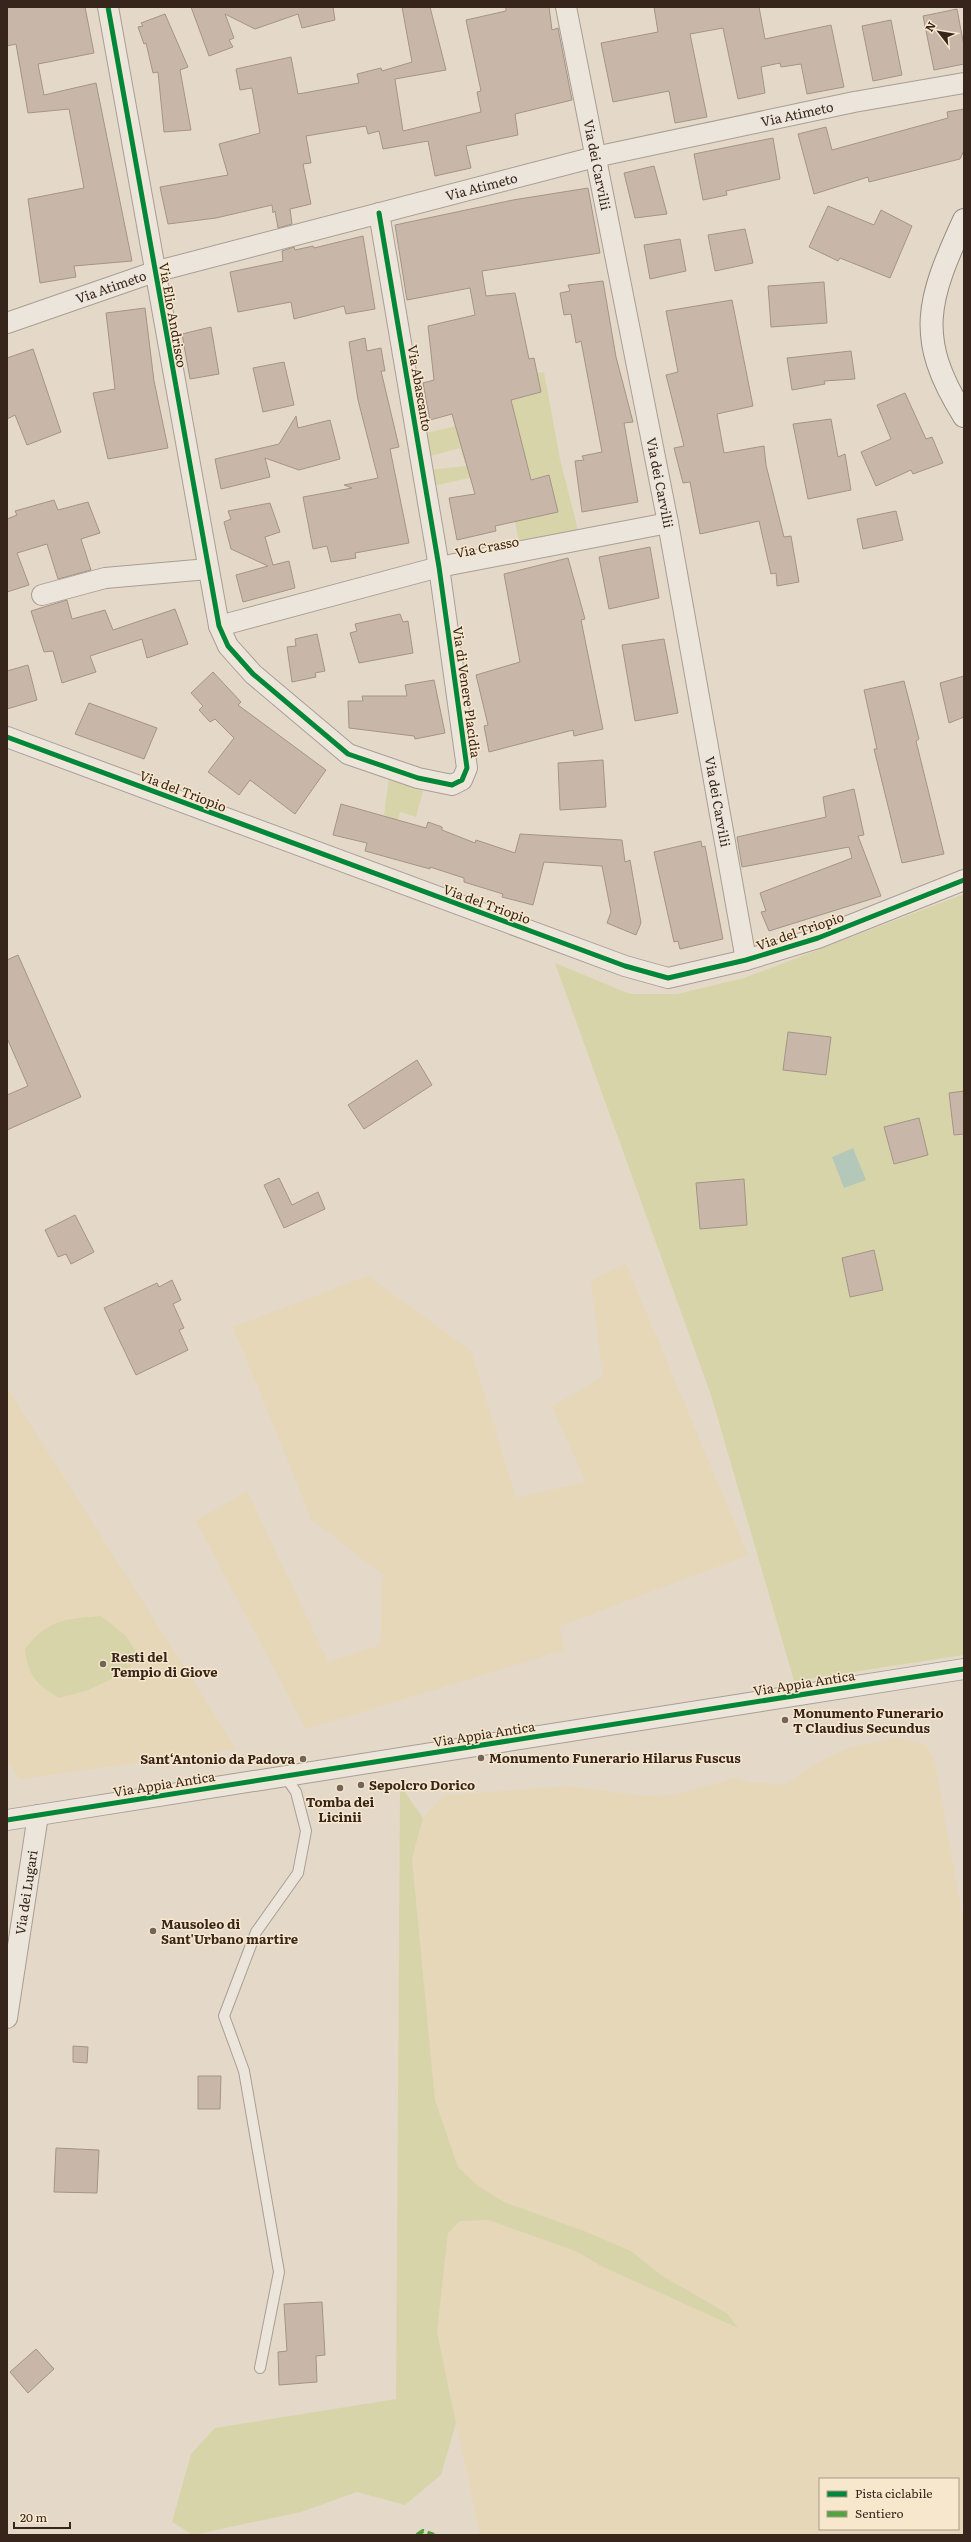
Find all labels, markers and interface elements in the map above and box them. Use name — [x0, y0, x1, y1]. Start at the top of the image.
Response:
north arrow — [919, 12, 959, 52]
text: N — [920, 18, 939, 34]
street label: Via Atimeto — [759, 97, 836, 131]
street label: Via dei Carvilii — [579, 118, 616, 212]
street label: Via Atimeto — [443, 168, 520, 205]
street label: Via Elio Andrisco — [155, 261, 192, 369]
street label: Via Atimeto — [73, 265, 149, 308]
street label: Via Abascanto — [404, 343, 438, 433]
street label: Via dei Carvilii — [642, 436, 679, 530]
street label: Via Crasso — [453, 531, 521, 562]
street label: Via di Venere Placidia — [449, 625, 486, 759]
street label: Via dei Carvilii — [701, 755, 736, 849]
street label: Via del Triopio — [137, 765, 230, 816]
street label: Via del Triopio — [441, 879, 534, 928]
street label: Via del Triopio — [753, 906, 847, 954]
place label: Resti del Tempio di Giove — [111, 1647, 218, 1681]
marker: Resti del Tempio di Giove — [98, 1659, 108, 1669]
street label: Via Appia Antica — [752, 1665, 856, 1700]
place label: Monumento Funerario T Claudius Secundus — [793, 1703, 944, 1737]
marker: Monumento Funerario T Claudius Secundus — [780, 1715, 790, 1725]
street label: Via Appia Antica — [432, 1716, 536, 1751]
place label: Monumento Funerario Hilarus Fuscus — [489, 1748, 741, 1767]
place label: Sant‘Antonio da Padova — [140, 1749, 295, 1768]
marker: Monumento Funerario Hilarus Fuscus — [476, 1753, 486, 1763]
marker: Sant‘Antonio da Padova — [298, 1754, 308, 1764]
street label: Via Appia Antica — [112, 1766, 216, 1801]
place label: Sepolcro Dorico — [369, 1775, 475, 1794]
marker: Sepolcro Dorico — [356, 1780, 366, 1790]
marker: Tomba dei Licinii — [335, 1783, 345, 1793]
place label: Tomba dei Licinii — [306, 1792, 375, 1826]
street label: Via dei Lugari — [10, 1848, 42, 1936]
place label: Mausoleo di Sant'Urbano martire — [161, 1914, 298, 1948]
marker: Mausoleo di Sant'Urbano martire — [148, 1926, 158, 1936]
legend — [819, 2478, 959, 2530]
text: Pista ciclabile — [855, 2484, 933, 2502]
scale bar — [14, 2504, 70, 2530]
text: Sentiero — [855, 2504, 903, 2522]
text: 20 m — [20, 2508, 47, 2526]

